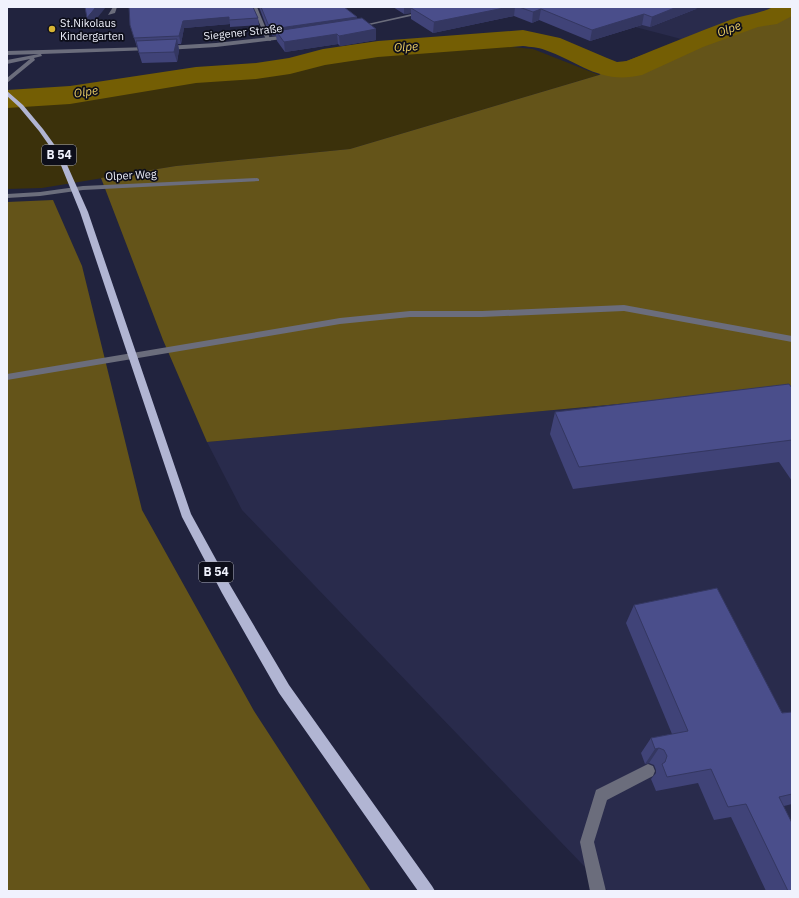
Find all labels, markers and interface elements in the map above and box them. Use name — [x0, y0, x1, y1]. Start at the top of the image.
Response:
place label: St.Nikolaus Kindergarten — [60, 16, 124, 43]
water label: Olpe — [715, 17, 743, 40]
street label: Siegener Straße — [203, 21, 283, 43]
marker: St.Nikolaus Kindergarten — [47, 24, 57, 34]
water label: Olpe — [393, 38, 419, 55]
water label: Olpe — [73, 82, 99, 101]
road number: B 54 — [42, 145, 76, 165]
street label: Olper Weg — [105, 167, 157, 183]
road number: B 54 — [199, 562, 233, 582]

